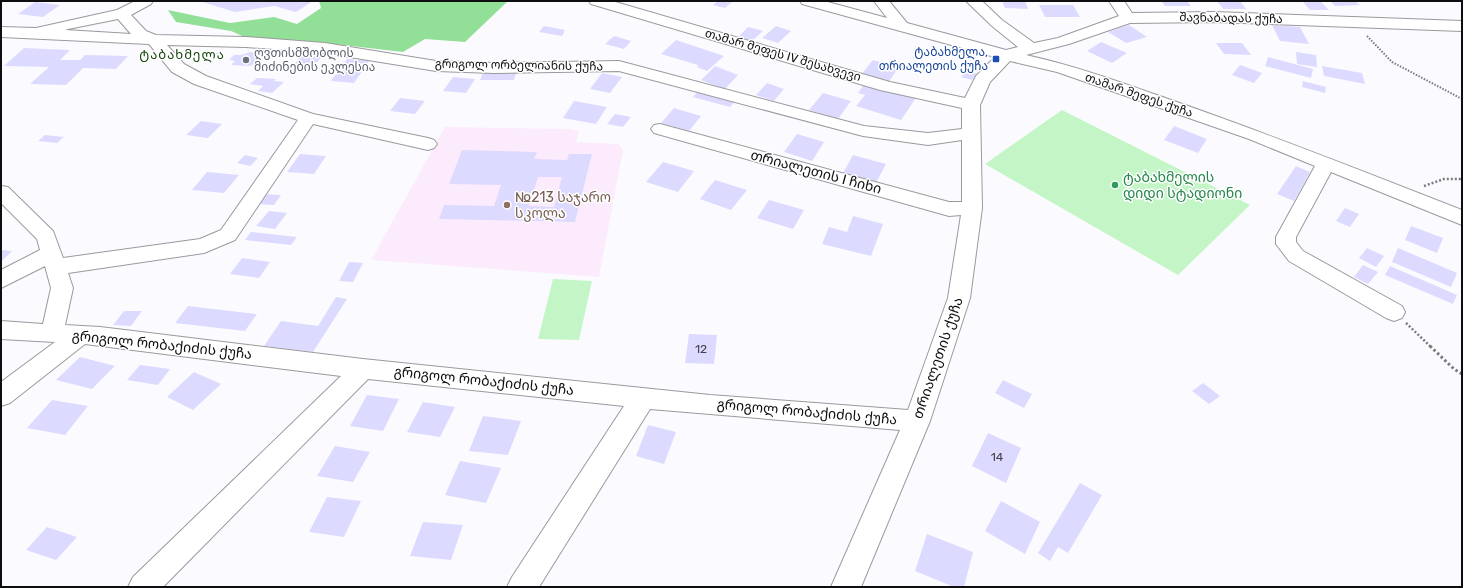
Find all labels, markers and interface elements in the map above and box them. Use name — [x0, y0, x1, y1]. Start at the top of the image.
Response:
street label: შავნაბადას ქუჩა — [1179, 10, 1283, 27]
street label: თამარ მეფეს IV შესახვევი — [703, 26, 863, 84]
place label: ტაბახმელა, თრიალეთის ქუჩა — [879, 45, 988, 74]
place label: ღვთისმშობლის მიძინების ეკლესია — [254, 46, 375, 75]
district label: ტაბახმელა — [139, 47, 225, 63]
marker: ტაბახმელა, თრიალეთის ქუჩა — [991, 54, 1001, 64]
marker: ღვთისმშობლის მიძინების ეკლესია — [241, 55, 251, 65]
street label: გრიგოლ ორბელიანის ქუჩა — [435, 57, 603, 74]
street label: თამარ მეფეს ქუჩა — [1083, 70, 1195, 120]
street label: თრიალეთის I ჩიხი — [749, 146, 883, 198]
place label: ტაბახმელის დიდი სტადიონი — [1123, 169, 1242, 202]
marker: ტაბახმელის დიდი სტადიონი — [1110, 180, 1120, 190]
place label: №213 საჯარო სკოლა — [515, 189, 611, 222]
marker: №213 საჯარო სკოლა — [502, 200, 512, 210]
street label: თრიალეთის ქუჩა — [909, 295, 967, 421]
street label: გრიგოლ რობაქიძის ქუჩა — [71, 327, 253, 363]
house number: 12 — [695, 342, 707, 356]
street label: გრიგოლ რობაქიძის ქუჩა — [393, 363, 575, 399]
street label: გრიგოლ რობაქიძის ქუჩა — [716, 396, 898, 428]
house number: 14 — [991, 450, 1004, 464]

